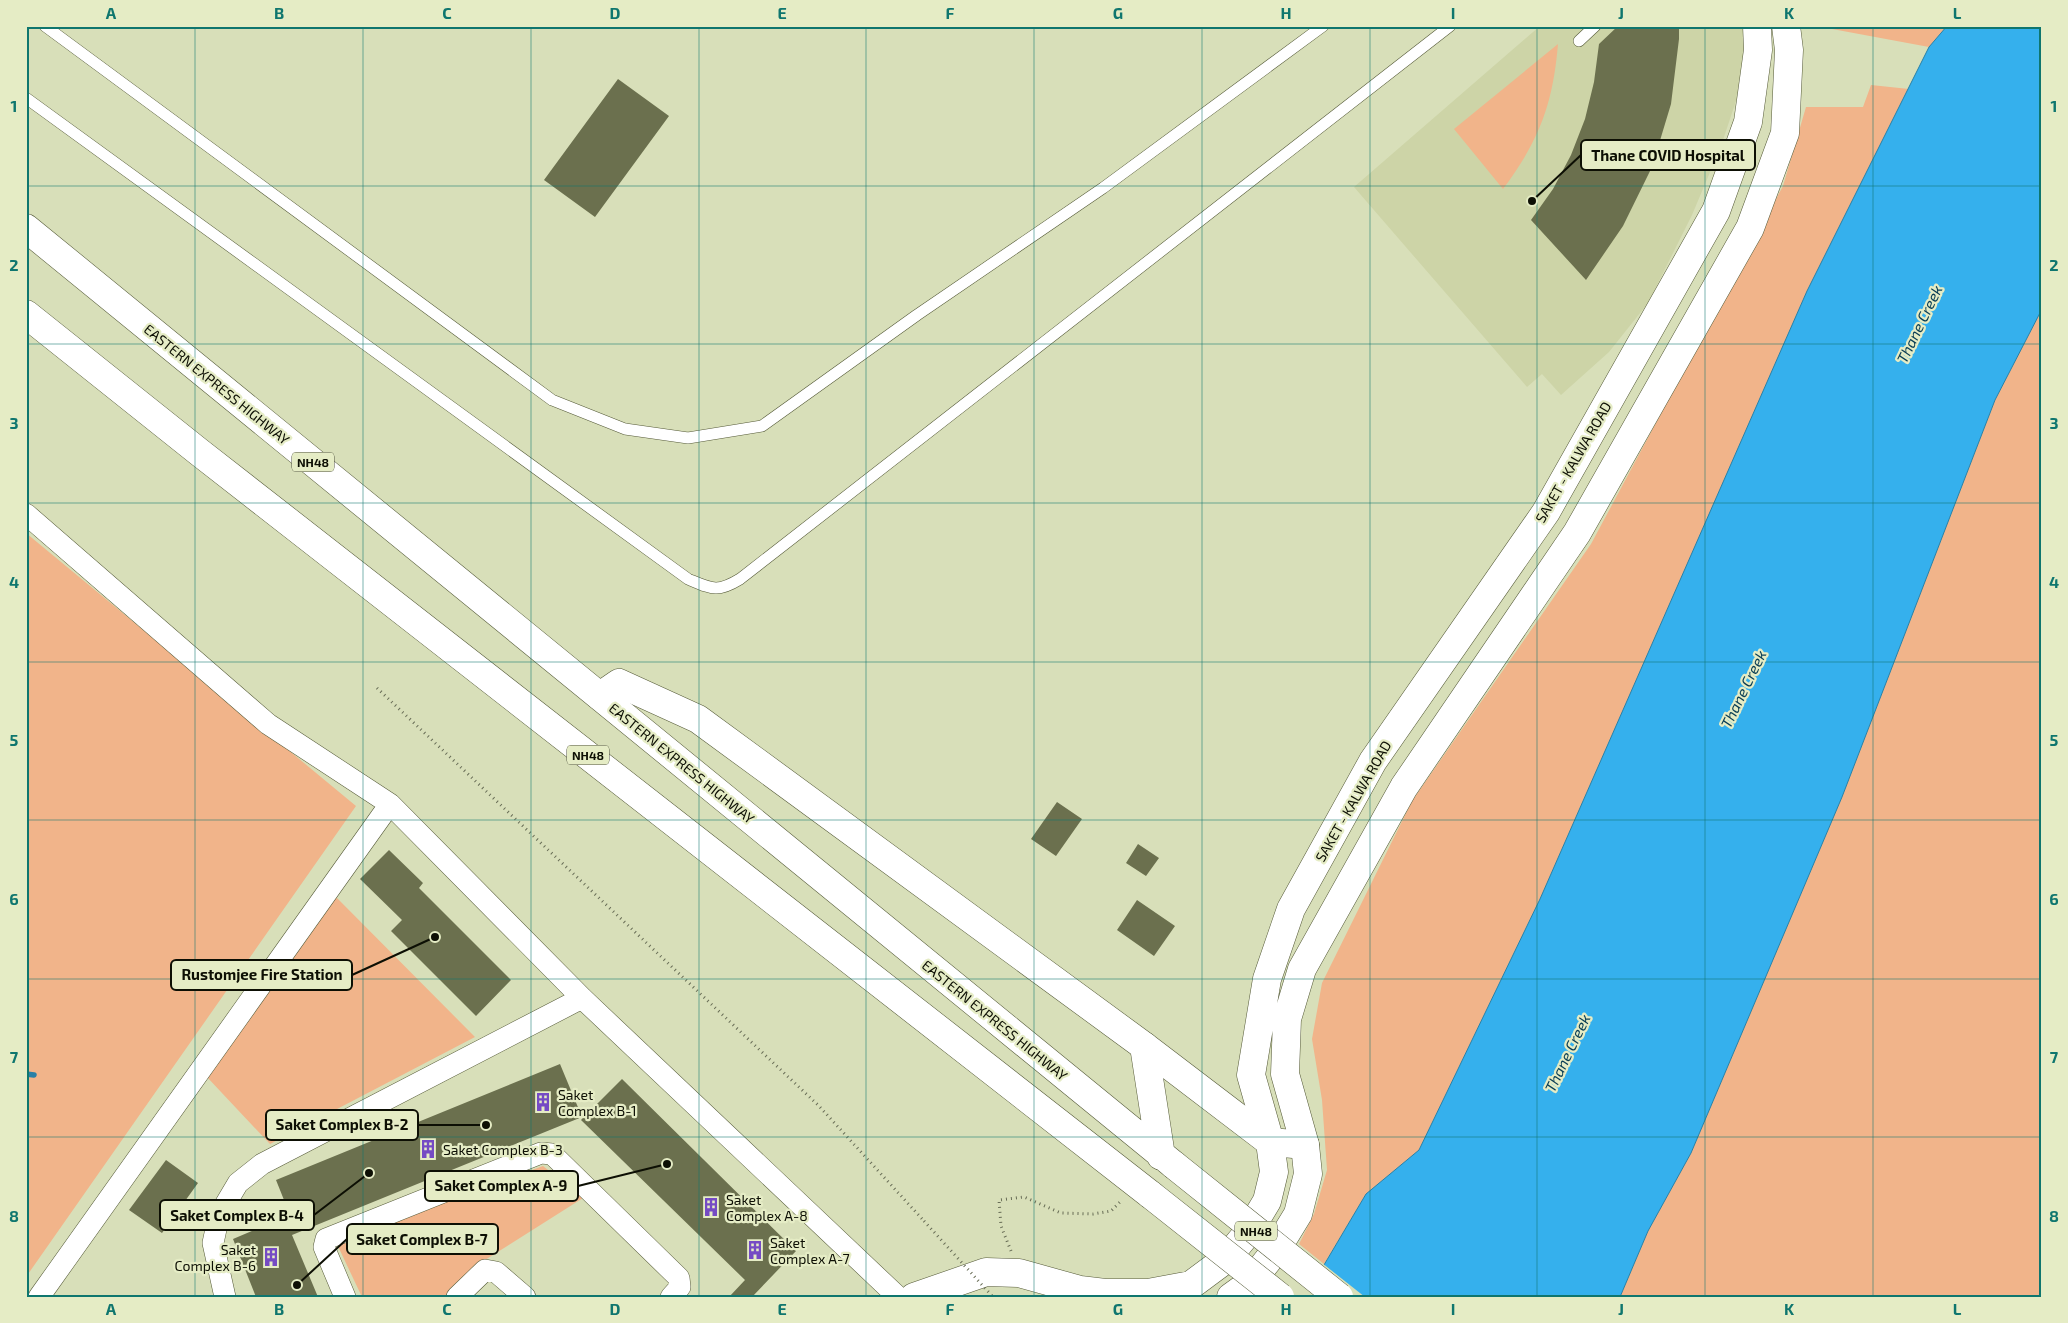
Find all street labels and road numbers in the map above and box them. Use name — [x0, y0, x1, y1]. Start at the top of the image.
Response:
street label: EASTERN EXPRESS HIGHWAY — [141, 320, 293, 448]
street label: SAKET - KALWA ROAD — [1531, 398, 1615, 526]
road number: NH48 — [292, 452, 334, 472]
street label: EASTERN EXPRESS HIGHWAY — [606, 699, 758, 827]
street label: SAKET - KALWA ROAD — [1311, 737, 1395, 865]
road number: NH48 — [567, 746, 609, 764]
street label: EASTERN EXPRESS HIGHWAY — [919, 956, 1071, 1084]
road number: NH48 — [1235, 1222, 1277, 1240]

